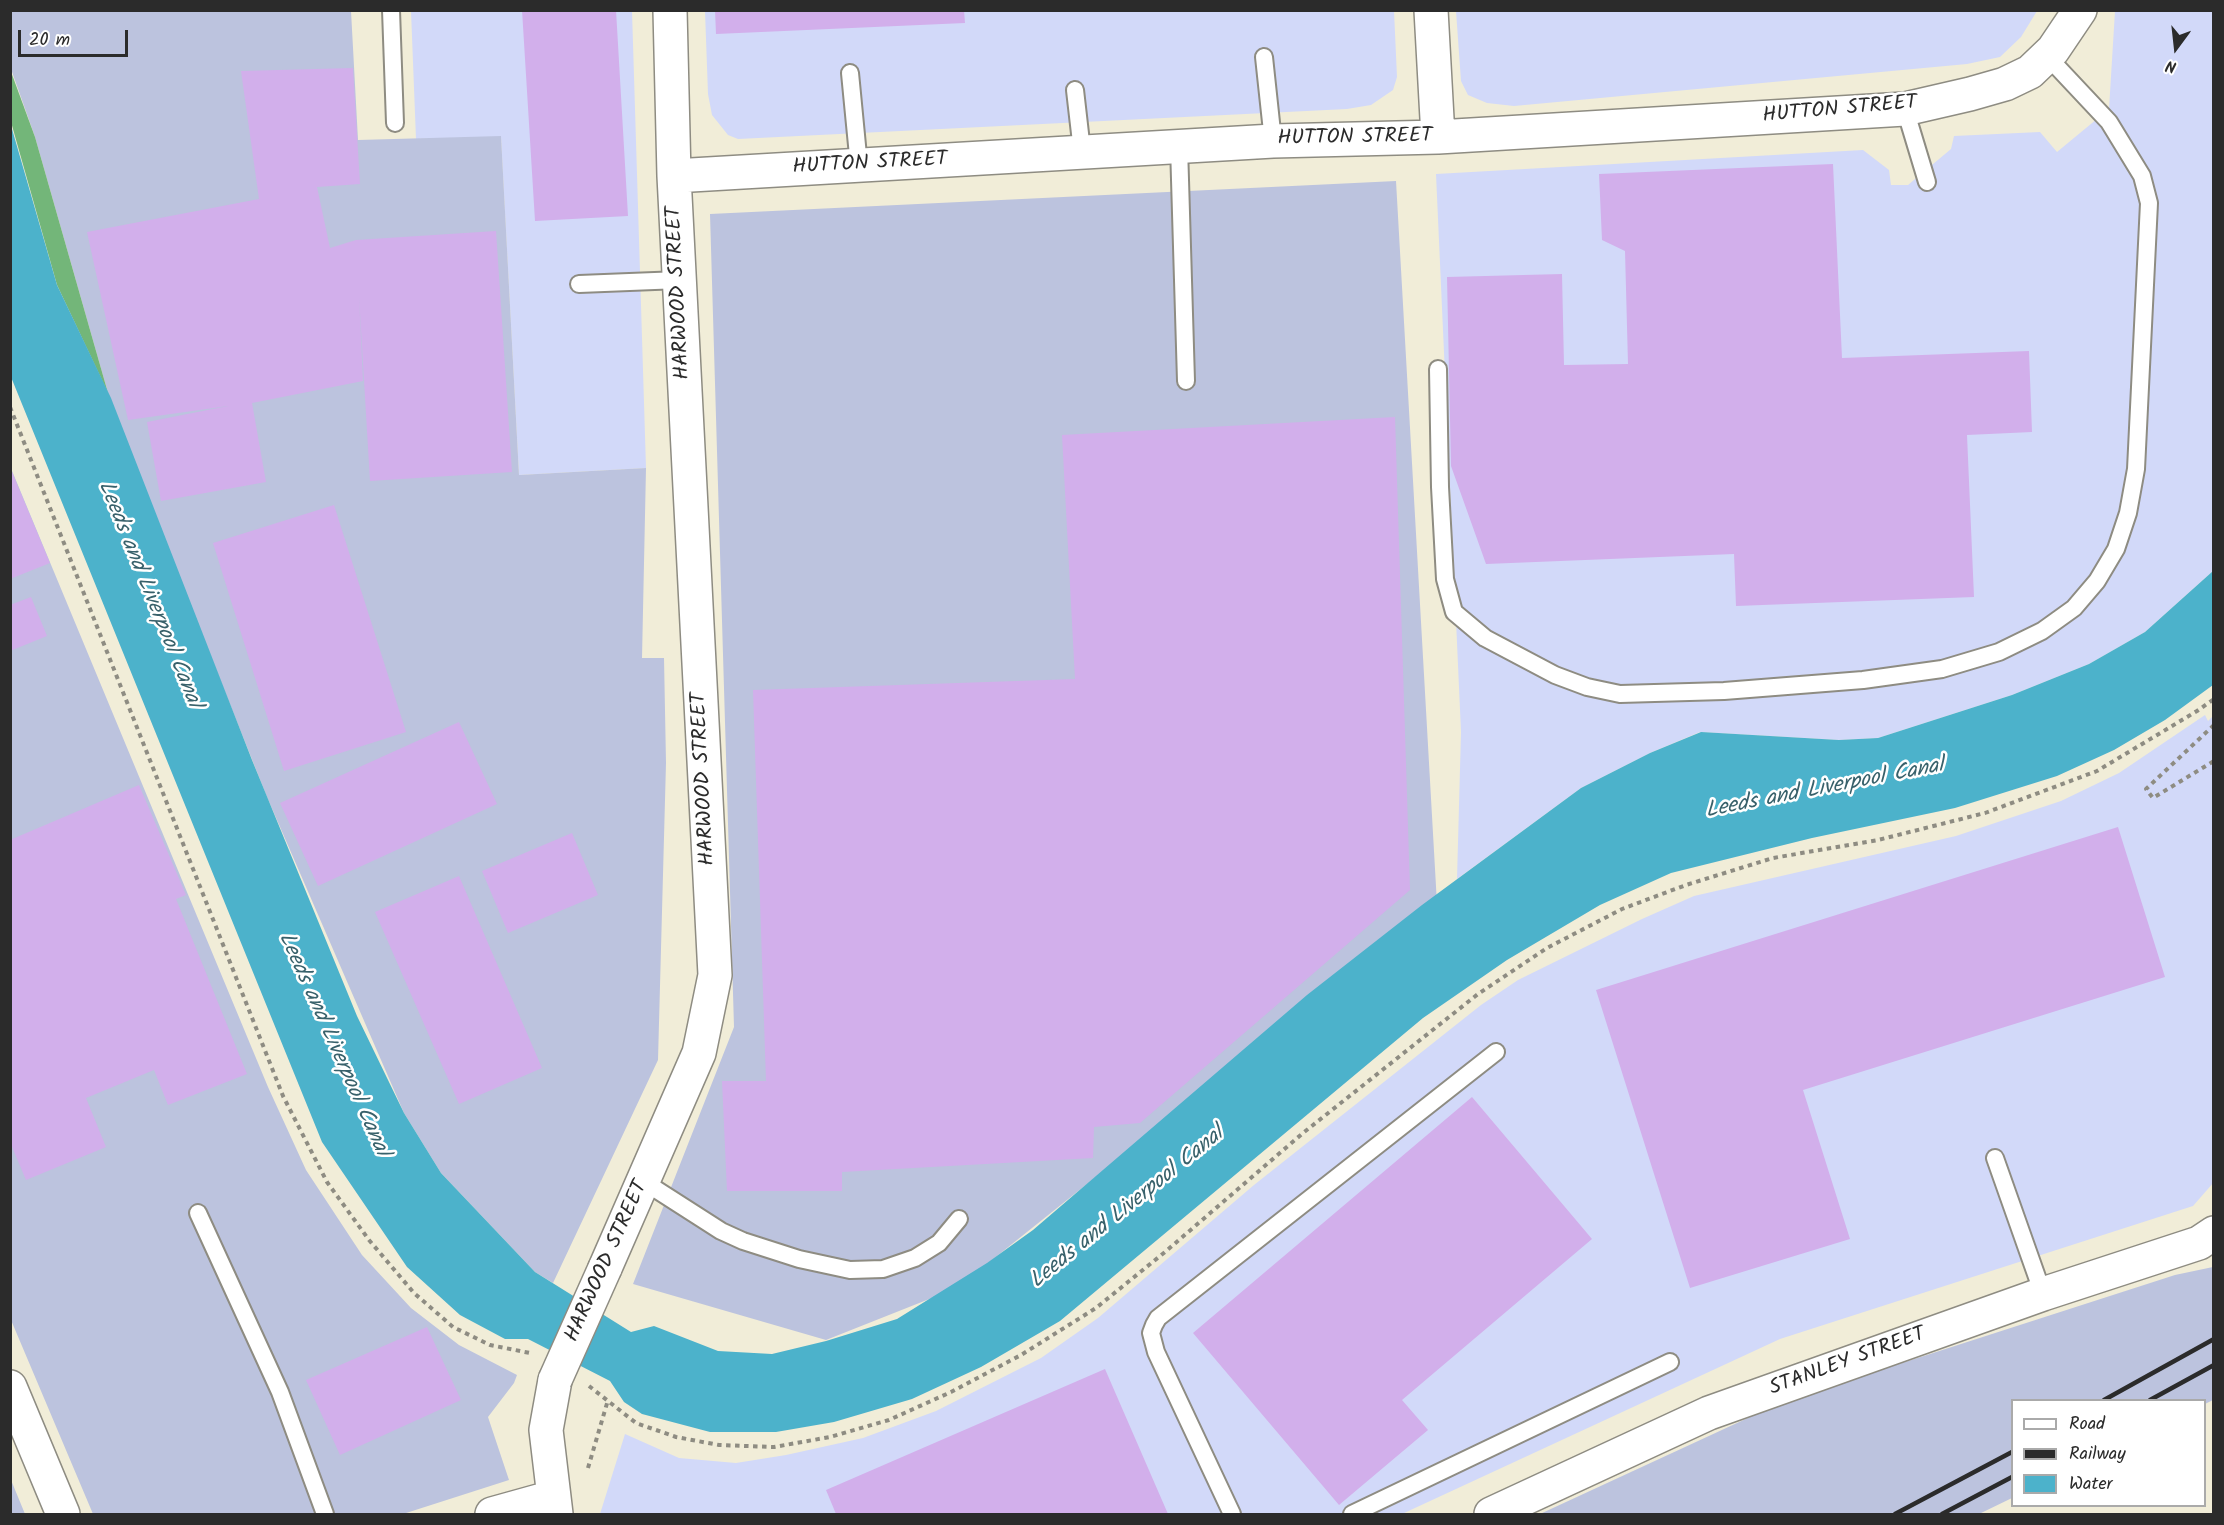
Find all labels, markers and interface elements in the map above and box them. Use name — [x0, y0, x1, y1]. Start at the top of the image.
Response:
scale bar — [21, 18, 130, 56]
north arrow — [2146, 18, 2206, 78]
text: 20 m — [29, 26, 70, 55]
text: N — [2163, 52, 2179, 79]
street label: HUTTON STREET — [1762, 92, 1918, 130]
street label: HUTTON STREET — [1277, 125, 1433, 153]
street label: HUTTON STREET — [792, 148, 948, 182]
street label: HARWOOD STREET — [663, 206, 697, 380]
water label: Leeds and Liverpool Canal — [90, 478, 206, 712]
street label: HARWOOD STREET — [688, 692, 722, 866]
water label: Leeds and Liverpool Canal — [1704, 754, 1946, 826]
water label: Leeds and Liverpool Canal — [271, 929, 393, 1161]
water label: Leeds and Liverpool Canal — [1026, 1123, 1230, 1295]
street label: HARWOOD STREET — [561, 1178, 655, 1346]
street label: STANLEY STREET — [1767, 1323, 1929, 1403]
legend — [2011, 1399, 2206, 1507]
text: Road — [2069, 1410, 2105, 1439]
text: Railway — [2069, 1440, 2126, 1469]
text: Water — [2069, 1470, 2113, 1499]

